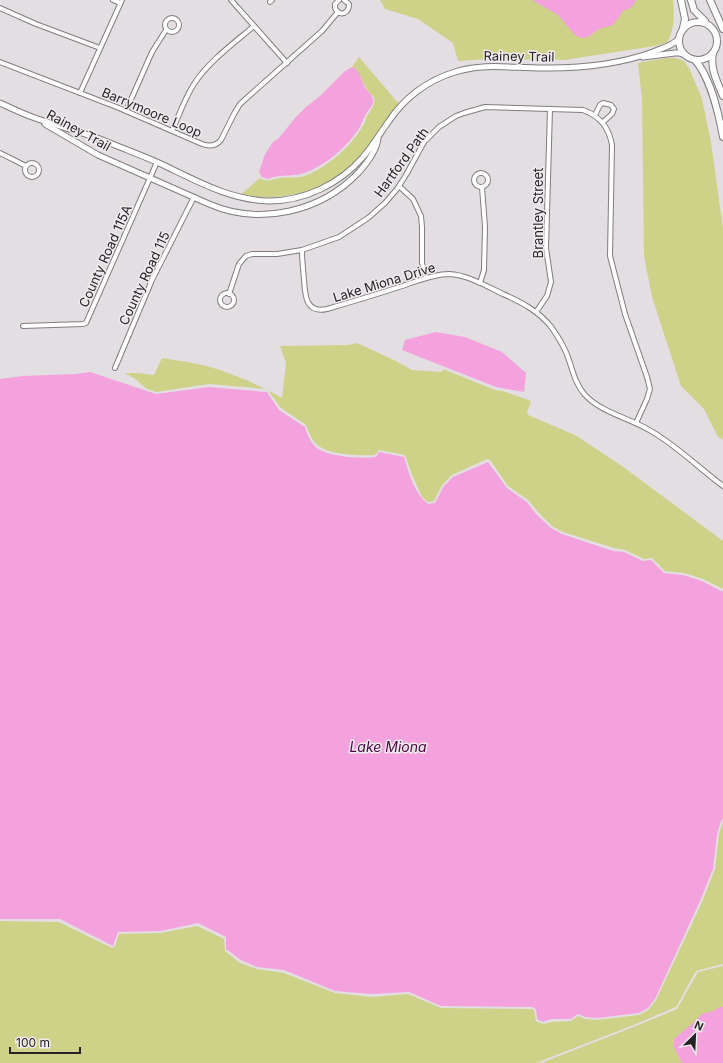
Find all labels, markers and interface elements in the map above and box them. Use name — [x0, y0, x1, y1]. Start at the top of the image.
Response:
street label: Rainey Trail — [483, 47, 555, 65]
street label: Barrymoore Loop — [100, 84, 204, 140]
street label: Rainey Trail — [44, 106, 114, 154]
street label: Hartford Path — [370, 124, 432, 200]
street label: Brantley Street — [530, 168, 546, 258]
street label: County Road 115A — [75, 202, 135, 310]
street label: County Road 115 — [115, 228, 173, 327]
street label: Lake Miona Drive — [331, 259, 437, 305]
water label: Lake Miona — [349, 738, 427, 755]
north arrow — [675, 1015, 715, 1055]
text: N — [692, 1018, 706, 1034]
scale bar — [10, 1029, 80, 1055]
text: 100 m — [16, 1035, 50, 1050]

